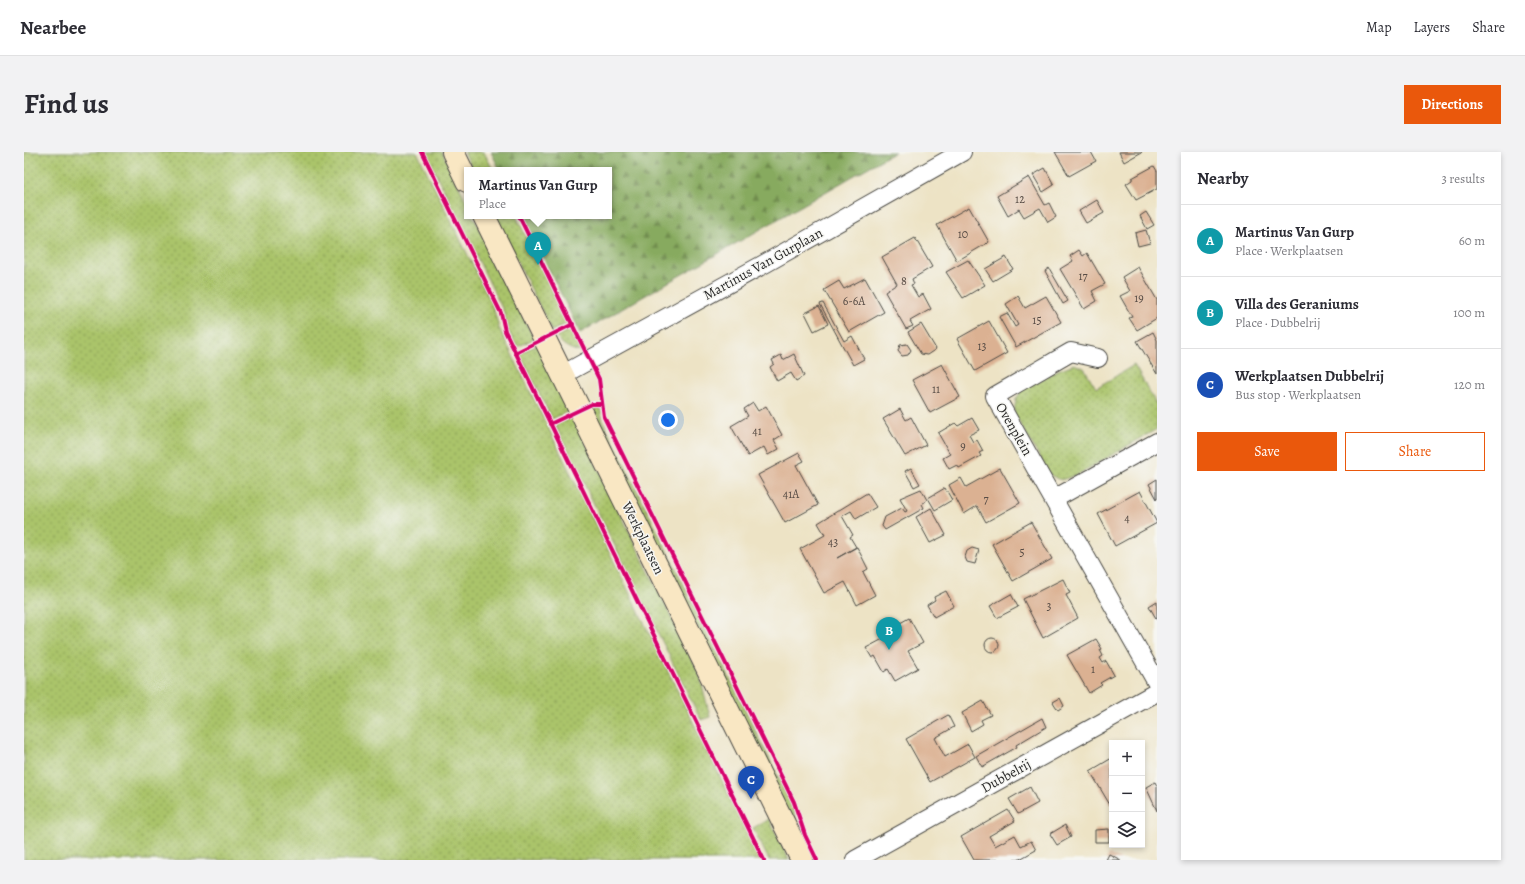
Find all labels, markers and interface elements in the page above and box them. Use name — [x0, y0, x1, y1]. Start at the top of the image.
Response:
text: Nearbee — [20, 15, 86, 41]
text: Map — [1366, 18, 1392, 37]
text: Layers — [1414, 18, 1450, 37]
text: Share — [1472, 18, 1505, 37]
text: Find us — [24, 85, 109, 123]
button: Directions — [1404, 85, 1501, 124]
popup — [464, 167, 612, 219]
text: Nearby — [1197, 167, 1248, 190]
text: 3 results — [1441, 170, 1485, 187]
text: Martinus Van Gurp — [478, 175, 598, 195]
house number: 12 — [1015, 191, 1025, 207]
text: Place — [478, 195, 506, 212]
text: Martinus Van Gurp — [1235, 222, 1354, 242]
street label: Martinus Van Gurplaan — [700, 223, 826, 305]
house number: 10 — [958, 226, 968, 242]
pin: A — [525, 232, 551, 265]
text: A — [1206, 232, 1214, 249]
text: 60 m — [1459, 232, 1485, 249]
text: Place · Werkplaatsen — [1235, 242, 1343, 259]
house number: 17 — [1078, 268, 1089, 284]
house number: 8 — [901, 273, 907, 289]
house number: 19 — [1134, 290, 1144, 306]
house number: 6-6A — [843, 293, 866, 309]
text: Villa des Geraniums — [1235, 294, 1359, 314]
text: B — [1206, 304, 1214, 321]
text: 100 m — [1453, 304, 1485, 321]
house number: 15 — [1032, 312, 1042, 328]
text: Place · Dubbelrij — [1235, 314, 1321, 331]
house number: 13 — [977, 338, 987, 354]
text: Werkplaatsen Dubbelrij — [1235, 366, 1384, 386]
text: C — [1206, 376, 1214, 393]
text: 120 m — [1454, 376, 1485, 393]
house number: 11 — [932, 381, 940, 397]
text: Bus stop · Werkplaatsen — [1235, 386, 1361, 403]
street label: Ovenplein — [991, 399, 1037, 459]
your location — [658, 410, 678, 430]
house number: 41 — [752, 423, 762, 439]
button: Save — [1197, 432, 1337, 471]
button: Share — [1345, 432, 1485, 471]
house number: 9 — [960, 438, 966, 454]
house number: 41A — [783, 486, 800, 502]
house number: 7 — [983, 491, 989, 507]
street label: Werkplaatsen — [617, 498, 669, 578]
house number: 4 — [1124, 510, 1130, 526]
house number: 43 — [828, 534, 838, 550]
house number: 5 — [1019, 544, 1025, 560]
house number: 3 — [1047, 598, 1052, 614]
pin: B — [876, 617, 902, 650]
house number: 1 — [1091, 661, 1095, 677]
map controls — [1109, 740, 1145, 848]
button: + — [1109, 740, 1145, 776]
street label: Dubbelrij — [978, 755, 1034, 797]
pin: C — [738, 766, 764, 799]
button: − — [1109, 776, 1145, 812]
button: layers — [1109, 812, 1145, 848]

